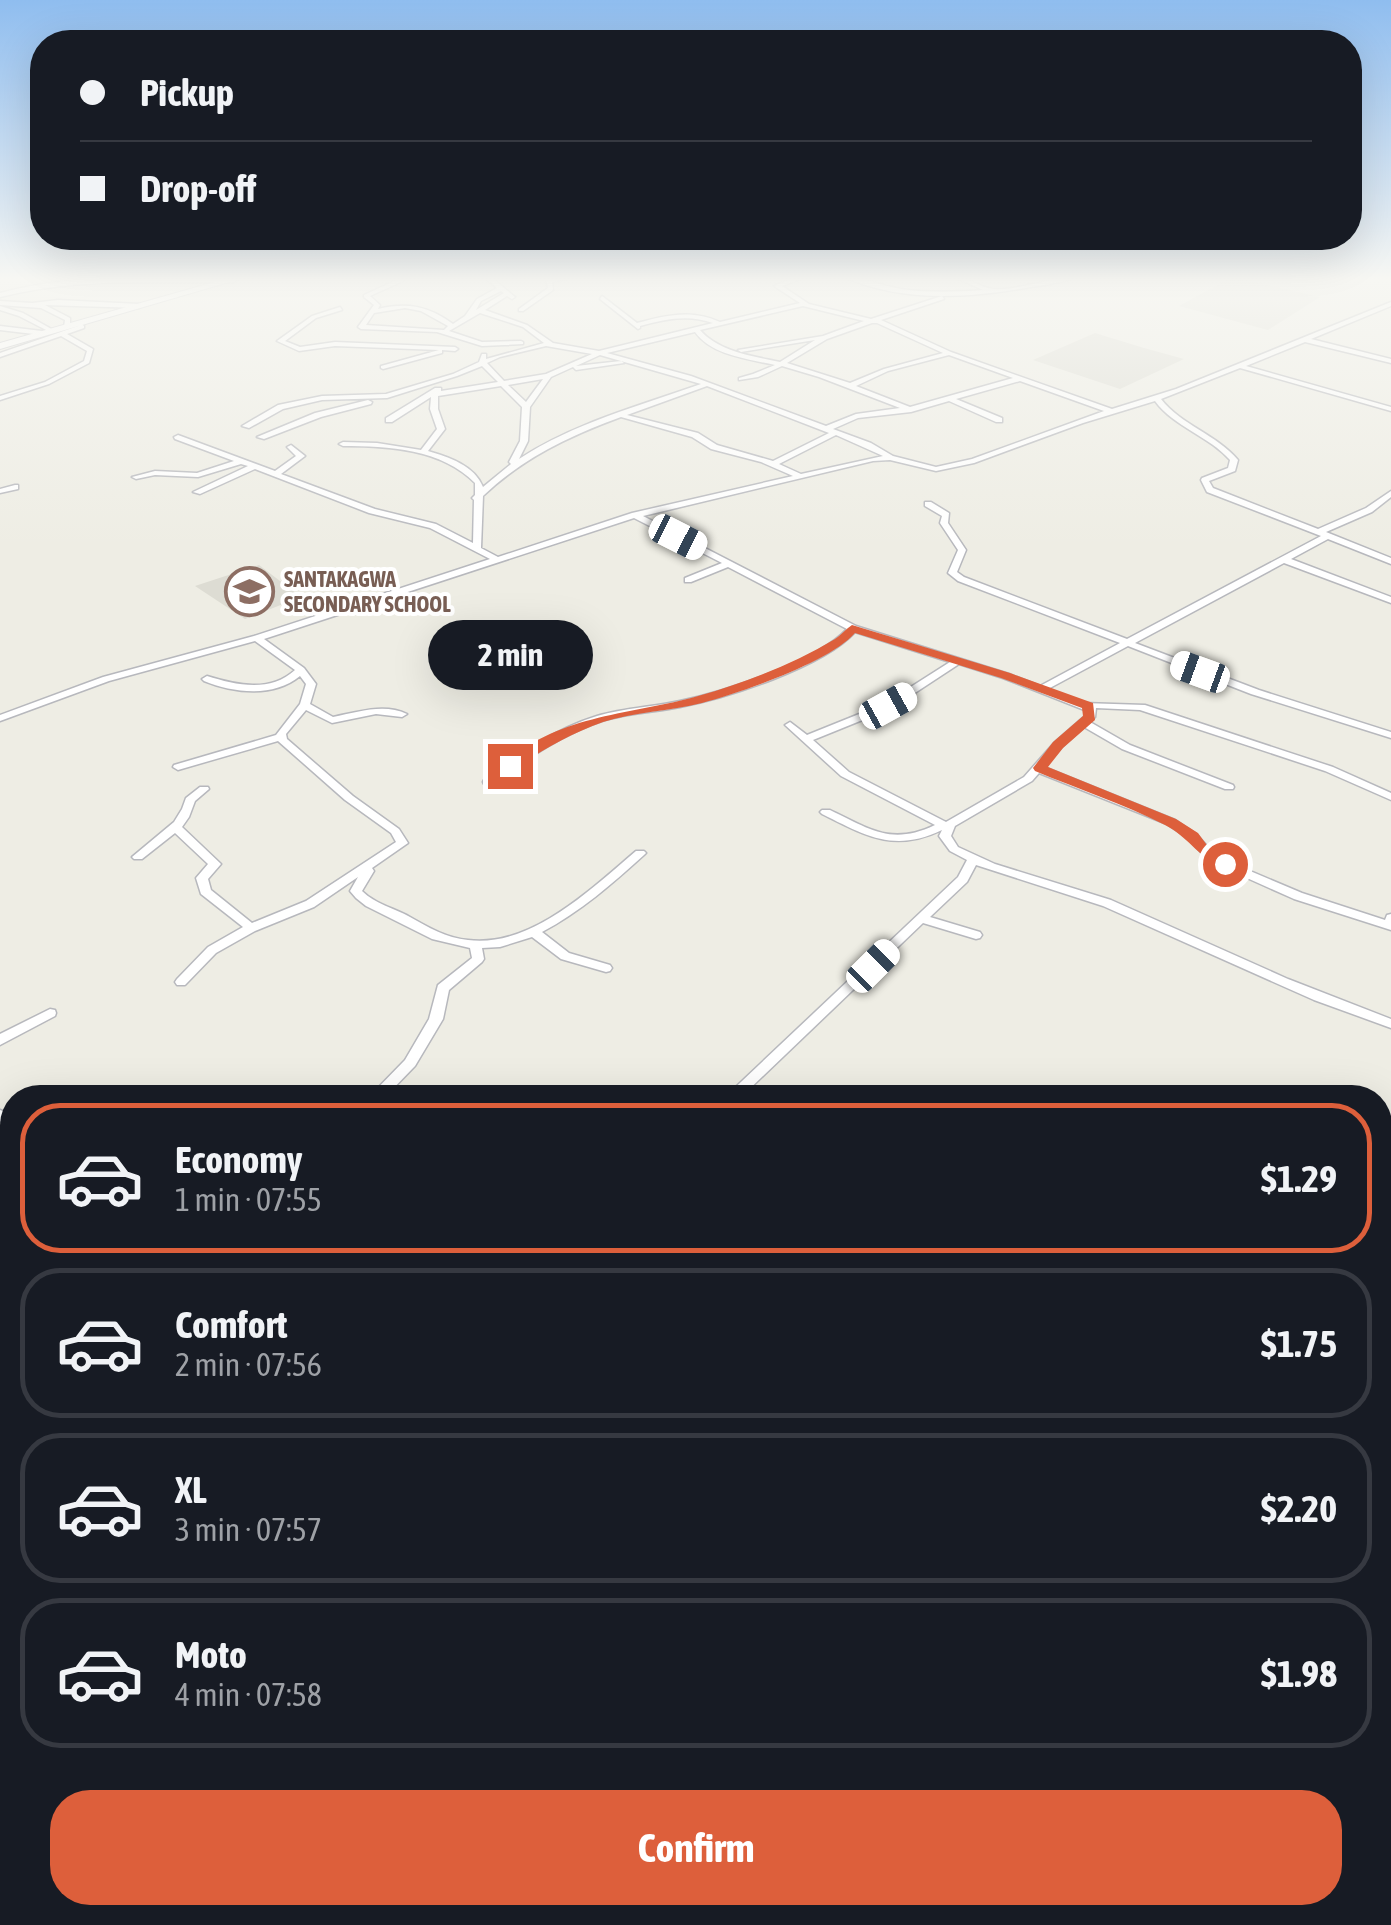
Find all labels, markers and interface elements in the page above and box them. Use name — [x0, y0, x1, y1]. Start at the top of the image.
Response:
text: Pickup — [140, 71, 234, 114]
text: Drop-off — [140, 167, 256, 210]
car — [644, 510, 712, 564]
school or university icon: SANTAKAGWA SECONDARY SCHOOL — [223, 566, 275, 618]
place label: SANTAKAGWA SECONDARY SCHOOL — [284, 566, 451, 617]
callout: 2 min — [428, 621, 592, 691]
text: 2 min — [478, 636, 543, 673]
car — [1167, 648, 1233, 696]
car — [854, 678, 922, 734]
route end — [488, 744, 533, 789]
route start — [1203, 842, 1248, 887]
car — [841, 934, 905, 998]
icon: car — [55, 1133, 145, 1223]
text: Economy — [175, 1138, 302, 1181]
text: $1.29 — [1261, 1157, 1337, 1200]
text: 1 min · 07:55 — [175, 1181, 322, 1218]
icon: car — [55, 1298, 145, 1388]
text: Comfort — [175, 1303, 287, 1346]
text: $1.75 — [1261, 1322, 1337, 1365]
text: 2 min · 07:56 — [175, 1346, 322, 1383]
icon: car — [55, 1463, 145, 1553]
text: XL — [175, 1468, 207, 1511]
text: $2.20 — [1261, 1487, 1337, 1530]
text: 3 min · 07:57 — [175, 1511, 322, 1548]
icon: car — [55, 1628, 145, 1718]
text: Moto — [175, 1633, 247, 1676]
text: $1.98 — [1261, 1652, 1337, 1695]
text: 4 min · 07:58 — [175, 1676, 322, 1713]
button: Confirm — [50, 1790, 1342, 1905]

